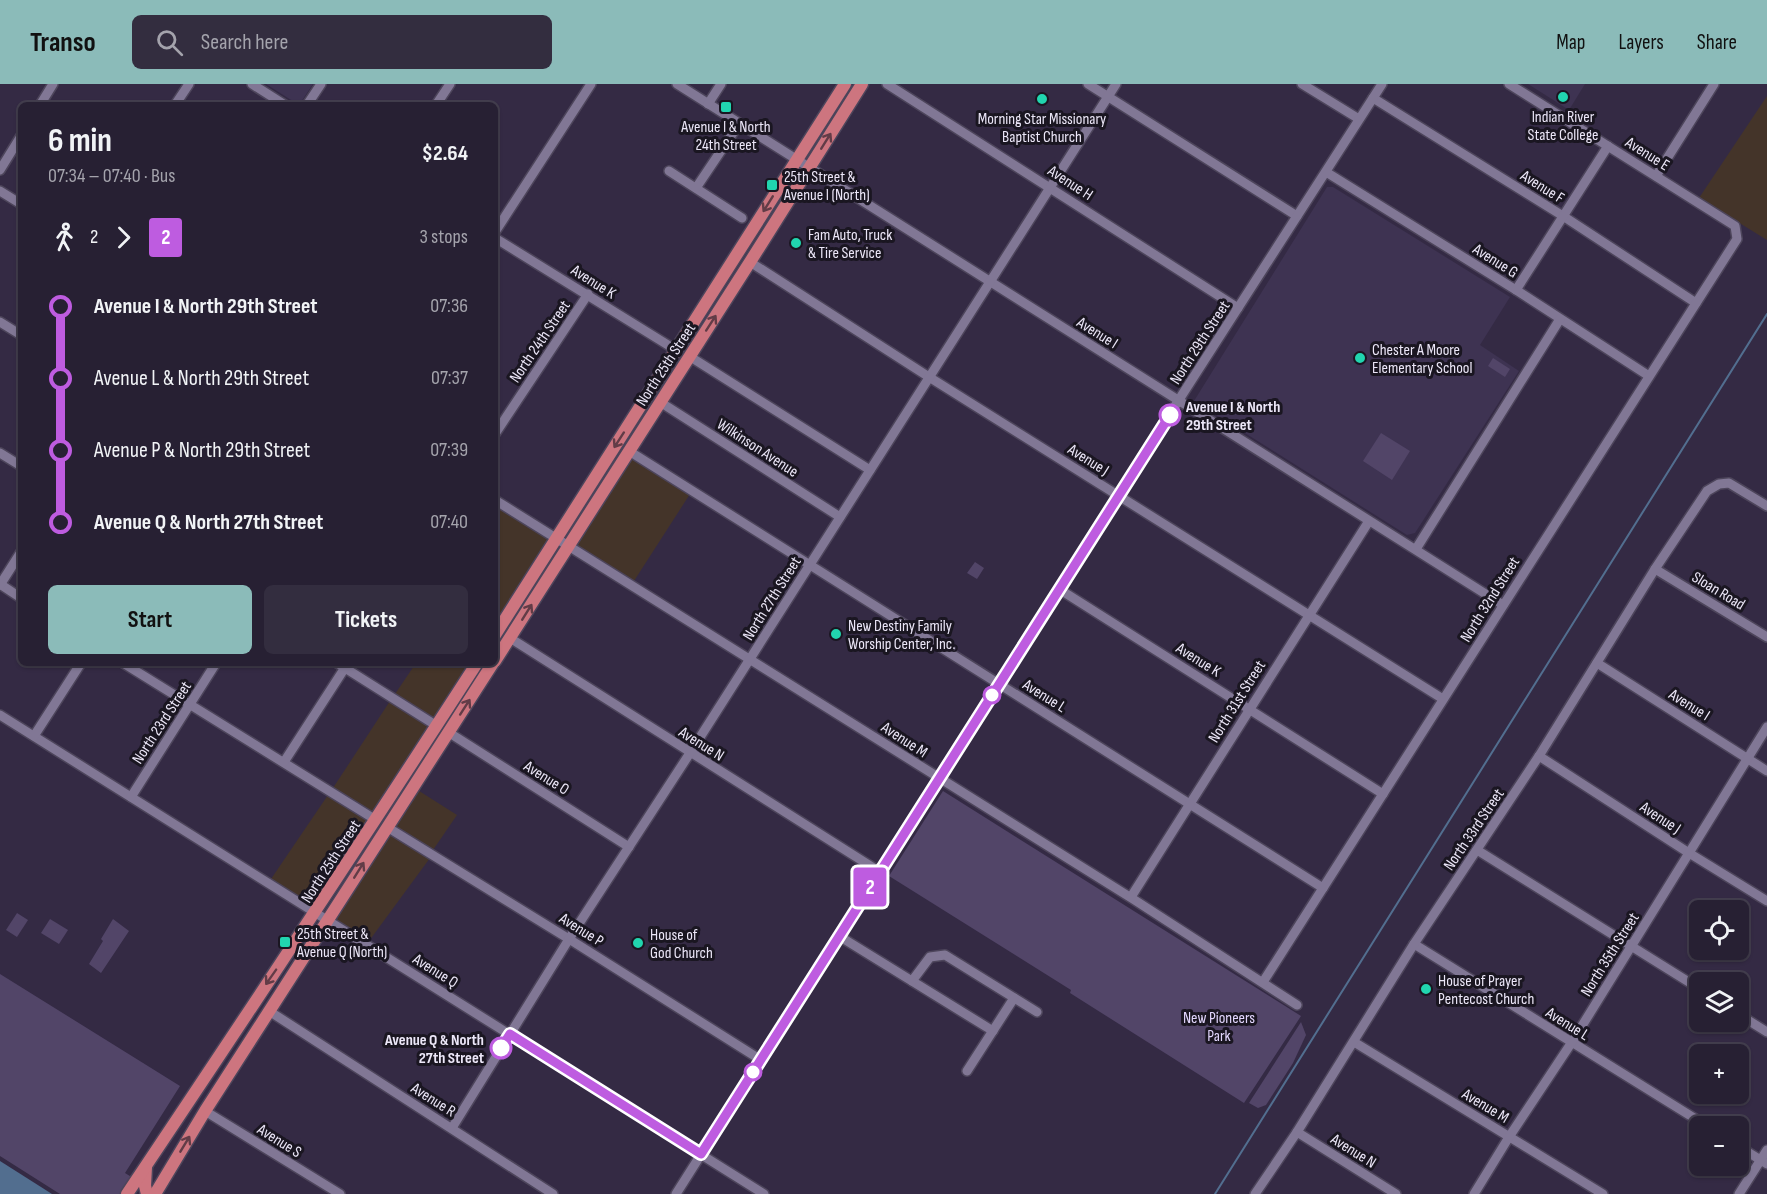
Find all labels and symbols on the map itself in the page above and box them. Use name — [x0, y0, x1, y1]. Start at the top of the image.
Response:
marker: Indian River State College — [1556, 90, 1570, 104]
marker: Morning Star Missionary Baptist Church — [1035, 92, 1049, 106]
marker: Avenue I & North 24th Street — [719, 100, 733, 114]
place label: Indian River State College — [1528, 108, 1598, 145]
place label: Morning Star Missionary Baptist Church — [978, 110, 1106, 147]
place label: Avenue I & North 24th Street — [680, 118, 771, 155]
one-way arrow — [820, 133, 832, 150]
street label: Avenue E — [1621, 133, 1673, 175]
street label: Avenue H — [1043, 161, 1096, 205]
street label: Avenue F — [1516, 166, 1568, 208]
place label: 25th Street & Avenue I (North) — [783, 168, 870, 205]
marker: 25th Street & Avenue I (North) — [765, 178, 779, 192]
one-way arrow — [762, 195, 774, 212]
place label: Fam Auto, Truck & Tire Service — [808, 226, 892, 263]
marker: Fam Auto, Truck & Tire Service — [789, 236, 803, 250]
street label: Avenue G — [1468, 240, 1521, 282]
street label: Avenue K — [567, 261, 620, 304]
street label: North 24th Street — [506, 297, 575, 387]
street label: North 29th Street — [1166, 297, 1234, 388]
street label: Avenue I — [1072, 313, 1121, 353]
one-way arrow — [705, 315, 717, 332]
street label: North 25th Street — [632, 320, 700, 410]
place label: Chester A Moore Elementary School — [1372, 341, 1472, 378]
marker: Chester A Moore Elementary School — [1353, 351, 1367, 365]
place label: Avenue I & North 29th Street — [1185, 398, 1280, 435]
marker: Avenue I & North 29th Street — [1159, 404, 1181, 426]
street label: Wilkinson Avenue — [713, 415, 801, 482]
one-way arrow — [613, 431, 625, 448]
street label: Avenue J — [1063, 440, 1112, 480]
street label: North 27th Street — [739, 553, 806, 644]
street label: North 32nd Street — [1457, 554, 1524, 646]
street label: Sloan Road — [1688, 568, 1748, 615]
one-way arrow — [520, 603, 533, 620]
place label: New Destiny Family Worship Center, Inc. — [848, 617, 956, 654]
marker: New Destiny Family Worship Center, Inc. — [829, 627, 843, 641]
street label: Avenue K — [1172, 639, 1225, 682]
street label: North 31st Street — [1205, 657, 1270, 746]
street label: Avenue L — [1018, 675, 1069, 717]
street label: North 23rd Street — [129, 678, 196, 768]
street label: Avenue I — [1664, 685, 1713, 725]
unlabelled marker — [983, 686, 1001, 704]
one-way arrow — [459, 699, 471, 715]
street label: Avenue M — [877, 718, 931, 762]
street label: Avenue N — [674, 722, 727, 766]
street label: Avenue O — [519, 757, 572, 800]
street label: North 33rd Street — [1440, 785, 1509, 874]
street label: Avenue J — [1635, 798, 1684, 838]
street label: North 25th Street — [297, 817, 365, 907]
one-way arrow — [353, 862, 366, 879]
line badge: 2 — [850, 868, 890, 906]
street label: Avenue P — [555, 909, 607, 951]
street label: North 35th Street — [1577, 909, 1644, 1000]
place label: 25th Street & Avenue Q (North) — [296, 925, 387, 962]
place label: House of God Church — [650, 926, 713, 963]
marker: 25th Street & Avenue Q (North) — [278, 935, 292, 949]
marker: House of God Church — [631, 936, 645, 950]
street label: Avenue Q — [408, 950, 461, 993]
one-way arrow — [265, 969, 277, 985]
place label: House of Prayer Pentecost Church — [1438, 972, 1534, 1009]
marker: House of Prayer Pentecost Church — [1419, 982, 1433, 996]
street label: Avenue L — [1541, 1003, 1592, 1045]
park label: New Pioneers Park — [1183, 1009, 1255, 1046]
place label: Avenue Q & North 27th Street — [384, 1031, 484, 1068]
marker: Avenue Q & North 27th Street — [490, 1037, 512, 1059]
unlabelled marker — [744, 1063, 762, 1081]
street label: Avenue R — [407, 1079, 459, 1121]
street label: Avenue M — [1458, 1084, 1512, 1128]
street label: Avenue S — [253, 1120, 305, 1162]
street label: Avenue N — [1326, 1129, 1379, 1173]
one-way arrow — [179, 1136, 191, 1153]

